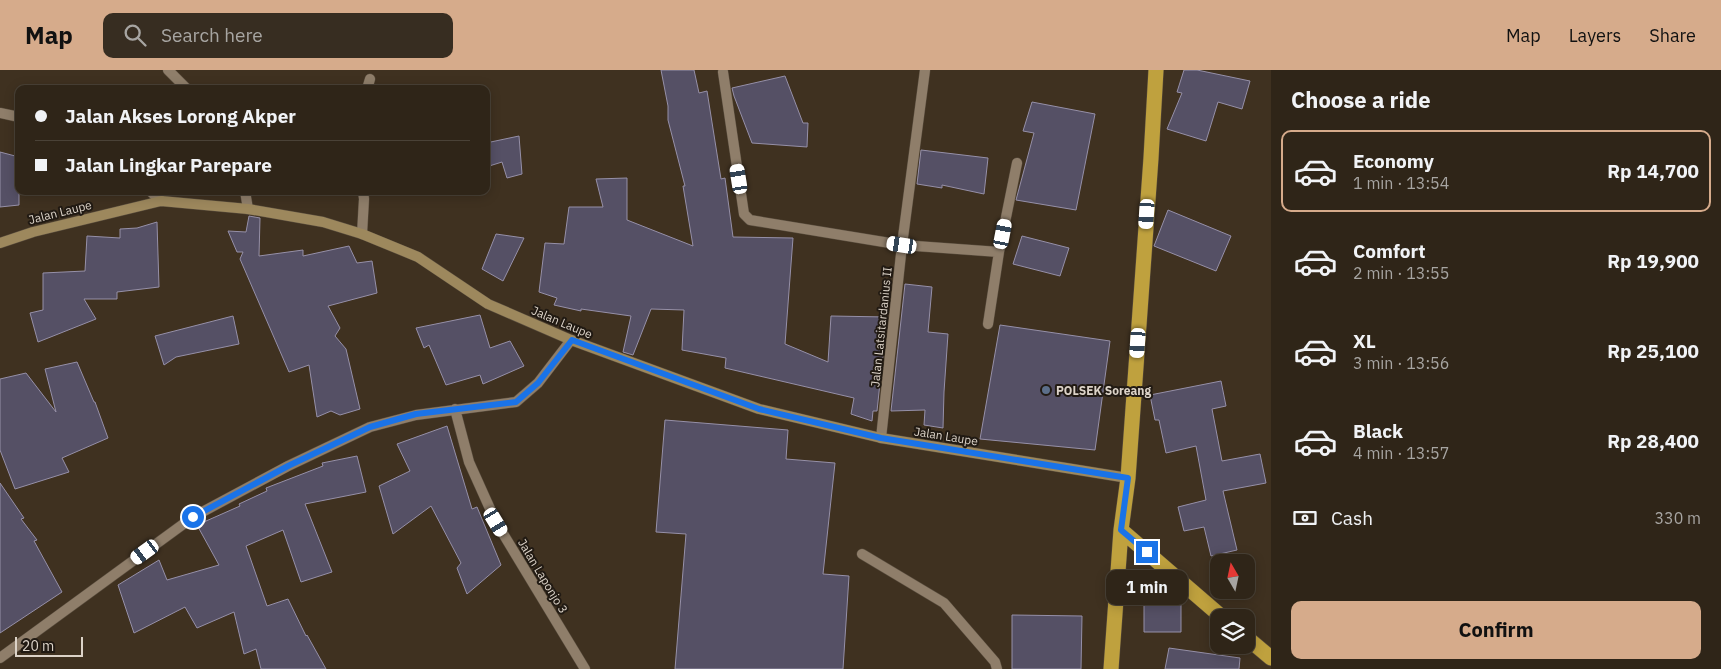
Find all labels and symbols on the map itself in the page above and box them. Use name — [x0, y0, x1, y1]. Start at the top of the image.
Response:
car — [729, 163, 748, 195]
street label: Jalan Laupe — [27, 197, 94, 227]
car — [1138, 199, 1155, 229]
car — [992, 218, 1013, 250]
car — [886, 235, 917, 255]
street label: Jalan Latsitardanius II — [867, 266, 895, 388]
street label: Jalan Laupe — [529, 302, 595, 342]
car — [1129, 328, 1146, 358]
place label: POLSEK Soreang — [1056, 383, 1152, 398]
marker: POLSEK Soreang — [1040, 384, 1052, 396]
street label: Jalan Laupe — [913, 424, 979, 449]
car — [481, 505, 510, 539]
route start — [182, 506, 204, 528]
street label: Jalan Laponjo 3 — [515, 536, 571, 616]
car — [128, 537, 161, 567]
route end — [1136, 541, 1158, 563]
north arrow — [1210, 554, 1255, 599]
callout: 1 min — [1106, 570, 1188, 604]
scale bar — [15, 634, 82, 657]

